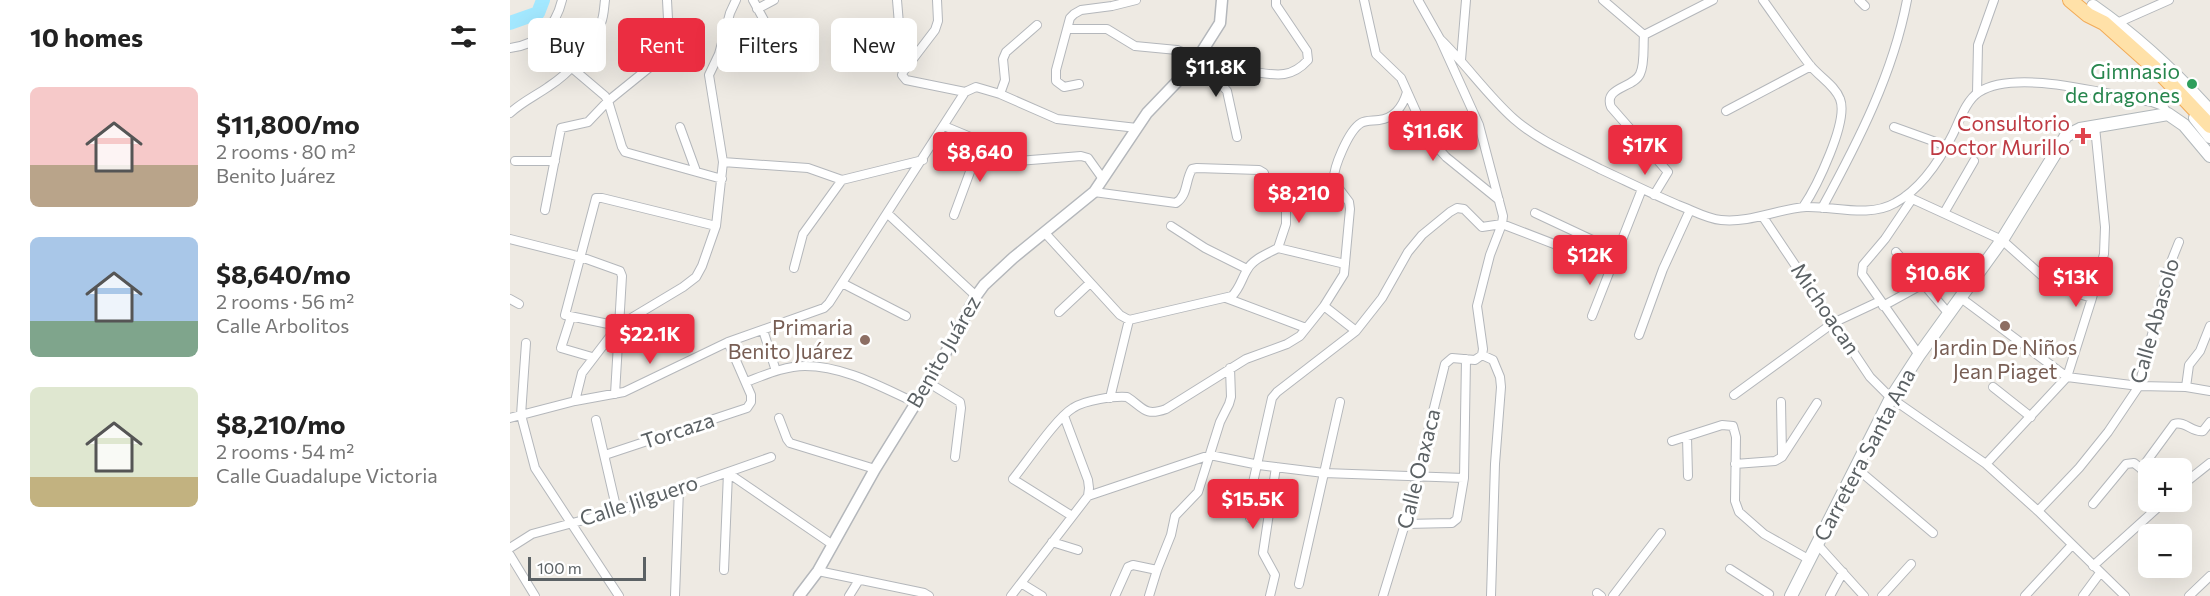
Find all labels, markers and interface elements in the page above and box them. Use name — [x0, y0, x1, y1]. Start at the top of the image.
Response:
chip: Buy — [528, 18, 606, 72]
chip: Rent — [618, 18, 705, 72]
chip: Filters — [717, 18, 819, 72]
chip: New — [831, 18, 917, 72]
icon: filters — [447, 20, 480, 53]
text: 10 homes — [30, 21, 143, 52]
pin: $11.8K — [1167, 47, 1265, 98]
text: $11.8K — [1186, 54, 1246, 78]
place label: Gimnasio de dragones — [2065, 58, 2180, 107]
marker: Gimnasio de dragones — [2185, 77, 2199, 91]
text: $11,800/mo — [216, 108, 360, 139]
place label: Consultorio Doctor Murillo — [1929, 110, 2070, 159]
icon: home — [78, 111, 150, 183]
pin: $11.6K — [1384, 111, 1482, 162]
text: $11.6K — [1403, 118, 1463, 142]
pin: $17K — [1609, 125, 1681, 176]
marker: Consultorio Doctor Murillo — [2074, 127, 2092, 145]
pin: $8,640 — [931, 132, 1029, 183]
text: $17K — [1622, 132, 1668, 156]
text: 2 rooms · 80 m² — [216, 139, 356, 163]
text: $8,640 — [947, 139, 1013, 163]
text: Benito Juárez — [216, 163, 335, 187]
pin: $8,210 — [1250, 173, 1348, 224]
text: $8,210 — [1268, 180, 1330, 204]
pin: $12K — [1554, 235, 1626, 286]
text: $12K — [1567, 242, 1613, 266]
pin: $10.6K — [1889, 253, 1987, 304]
street label: Calle Abasolo — [2124, 255, 2183, 386]
pin: $13K — [2040, 257, 2112, 308]
text: $8,640/mo — [216, 258, 351, 289]
street label: Michoacan — [1787, 258, 1866, 359]
text: $10.6K — [1906, 260, 1970, 284]
icon: home — [78, 261, 150, 333]
text: $13K — [2053, 264, 2099, 288]
text: 2 rooms · 56 m² — [216, 289, 354, 313]
street label: Benito Juárez — [901, 291, 985, 412]
text: Calle Arbolitos — [216, 313, 349, 337]
pin: $22.1K — [601, 314, 699, 365]
place label: Primaria Benito Juárez — [728, 314, 853, 363]
marker: Jardin De Niños Jean Piaget — [1998, 319, 2012, 333]
text: $22.1K — [619, 321, 681, 345]
marker: Primaria Benito Juárez — [858, 333, 872, 347]
place label: Jardin De Niños Jean Piaget — [1933, 334, 2077, 383]
street label: Carretera Santa Ana — [1808, 364, 1920, 545]
street label: Torcaza — [638, 406, 717, 453]
street label: Calle Oaxaca — [1391, 406, 1445, 531]
text: $8,210/mo — [216, 408, 346, 439]
icon: home — [78, 411, 150, 483]
text: 2 rooms · 54 m² — [216, 439, 354, 463]
map controls — [2138, 458, 2192, 578]
button: + — [2138, 458, 2192, 512]
text: Calle Guadalupe Victoria — [216, 463, 438, 487]
street label: Calle Jilguero — [576, 469, 701, 530]
pin: $15.5K — [1204, 479, 1302, 530]
text: $15.5K — [1222, 486, 1284, 510]
button: − — [2138, 524, 2192, 578]
scale bar — [528, 554, 646, 582]
text: 100 m — [537, 558, 582, 577]

